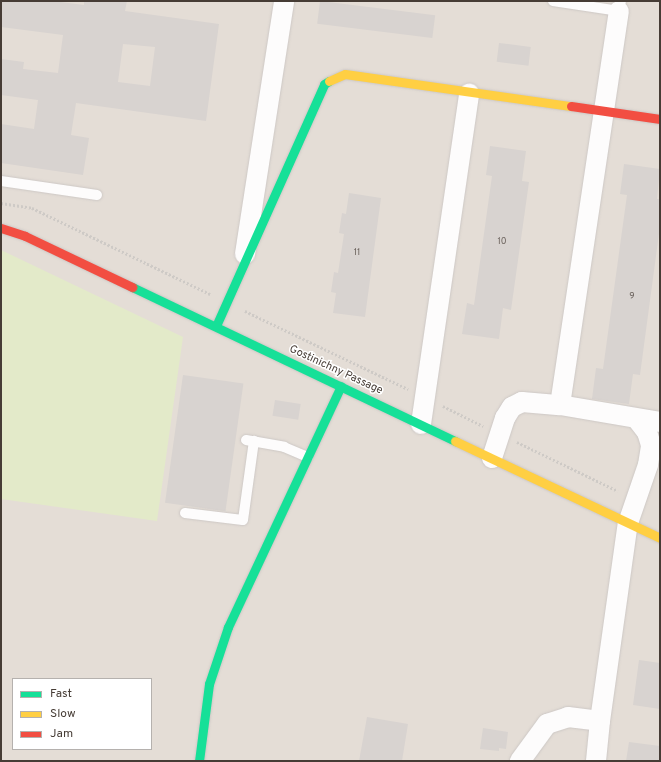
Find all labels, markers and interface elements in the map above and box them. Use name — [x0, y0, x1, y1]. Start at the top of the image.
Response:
house number: 10 — [497, 237, 507, 247]
house number: 11 — [354, 248, 360, 258]
house number: 9 — [629, 292, 635, 302]
street label: Gostinichny Passage — [287, 343, 385, 397]
legend — [12, 678, 152, 750]
text: Fast — [50, 686, 72, 702]
text: Slow — [50, 706, 76, 722]
text: Jam — [50, 726, 73, 742]

